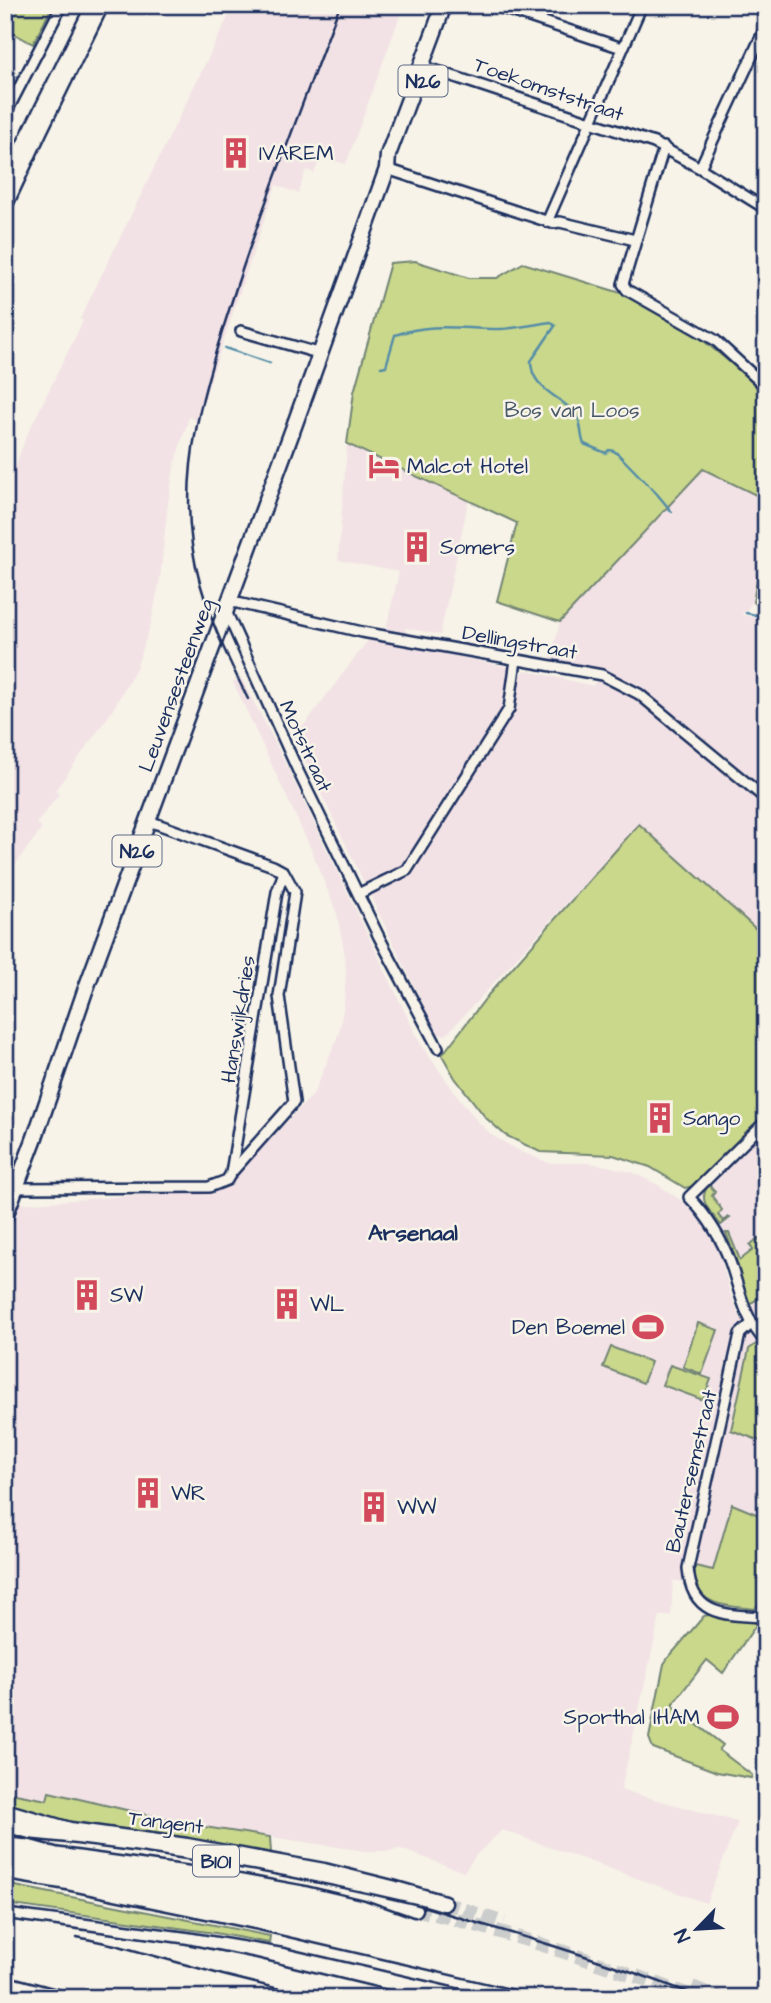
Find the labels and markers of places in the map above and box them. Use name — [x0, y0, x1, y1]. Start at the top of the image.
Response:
building icon: IVAREM — [219, 136, 253, 170]
place label: IVAREM — [259, 139, 334, 168]
hotel icon: Malcot Hotel — [367, 449, 401, 483]
place label: Malcot Hotel — [407, 452, 528, 481]
building icon: Somers — [400, 530, 434, 564]
place label: Somers — [440, 533, 515, 562]
building icon: Sango — [643, 1101, 677, 1135]
place label: Sango — [683, 1104, 741, 1135]
building icon: SW — [70, 1278, 104, 1312]
place label: SW — [110, 1281, 143, 1310]
building icon: WL — [270, 1287, 304, 1321]
place label: WL — [310, 1290, 345, 1319]
sports icon: Den Boemel — [631, 1310, 665, 1344]
place label: Den Boemel — [512, 1313, 625, 1342]
building icon: WR — [131, 1476, 165, 1510]
place label: WR — [171, 1479, 206, 1508]
building icon: WW — [357, 1490, 391, 1524]
place label: WW — [397, 1493, 437, 1522]
sports icon: Sporthal IHAM — [706, 1700, 740, 1734]
place label: Sporthal IHAM — [563, 1703, 700, 1733]

